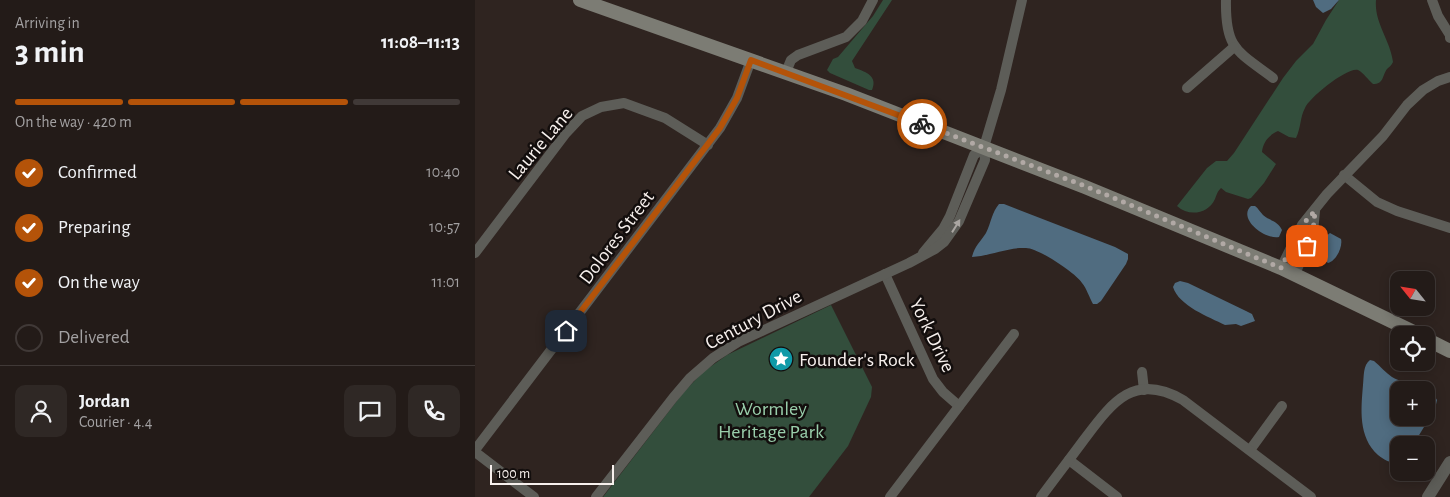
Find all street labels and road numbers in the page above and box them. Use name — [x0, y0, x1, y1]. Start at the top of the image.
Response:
street label: Laurie Lane — [505, 103, 577, 184]
street label: Dolores Street — [575, 187, 658, 288]
street label: Century Drive — [702, 286, 805, 354]
street label: York Drive — [906, 295, 958, 376]

